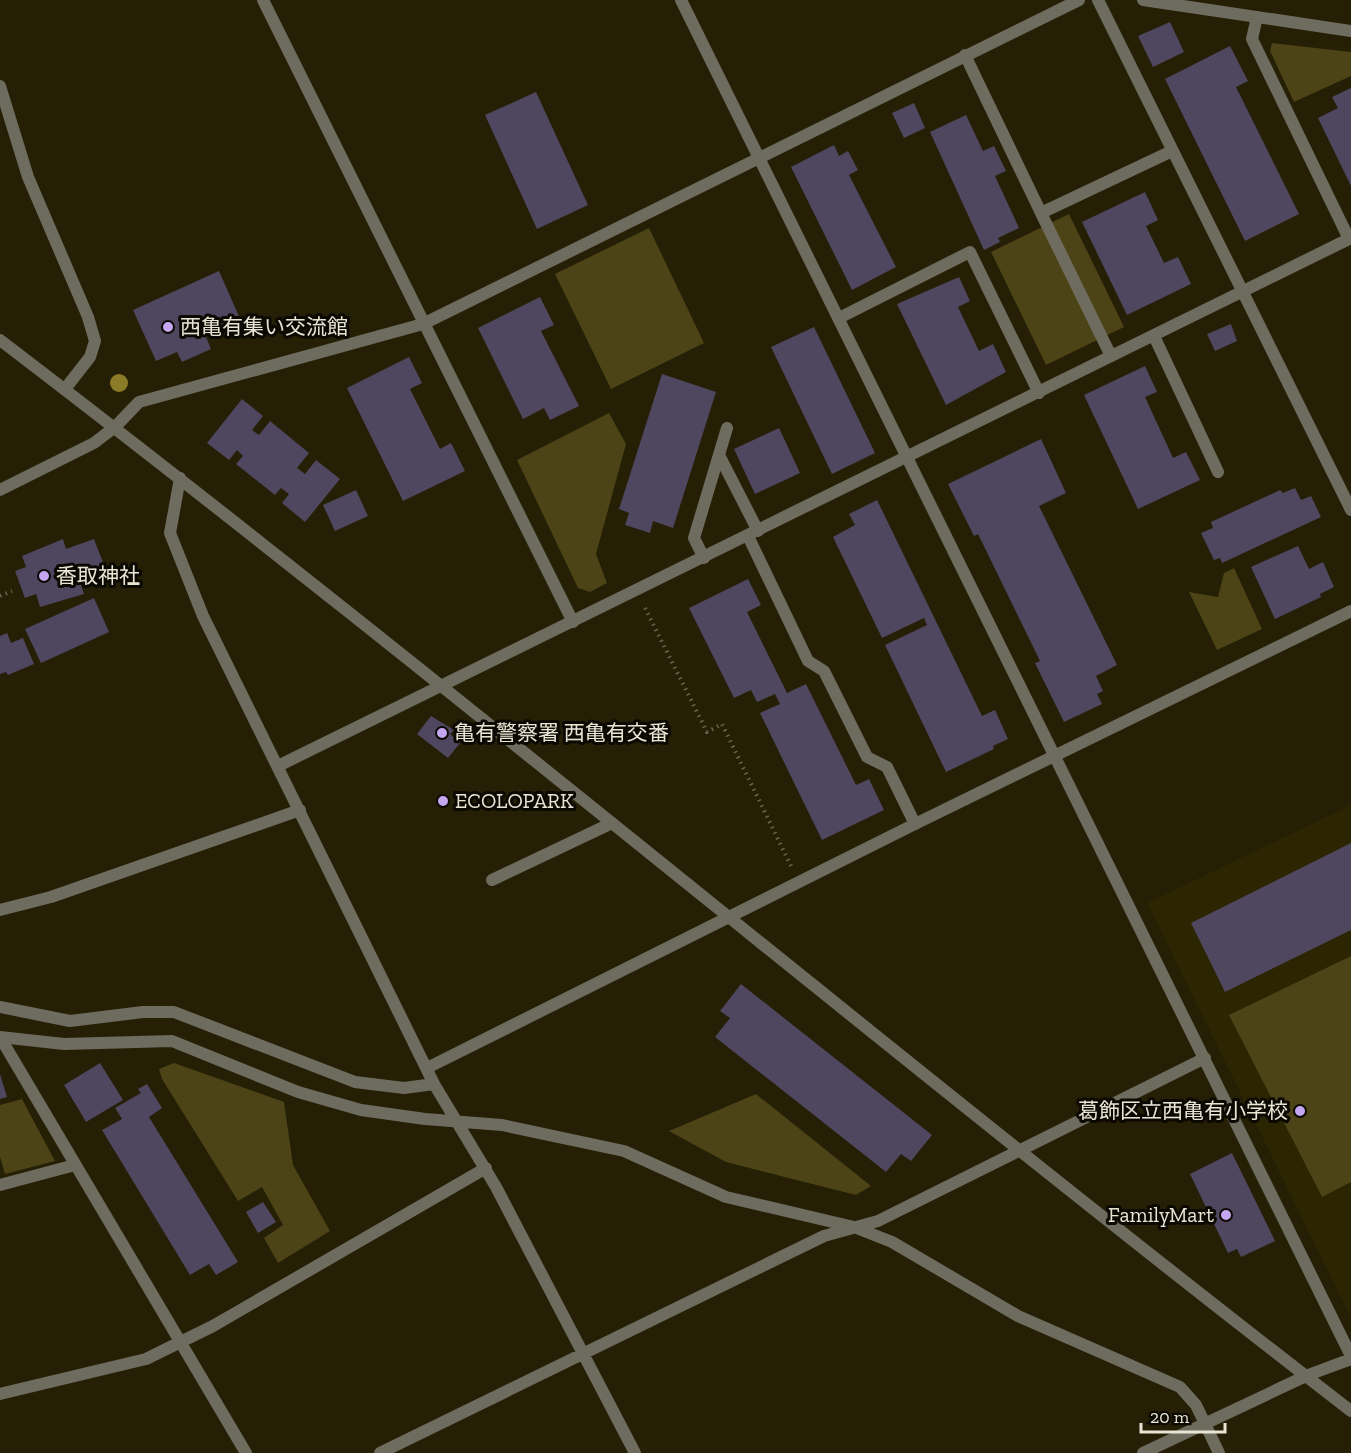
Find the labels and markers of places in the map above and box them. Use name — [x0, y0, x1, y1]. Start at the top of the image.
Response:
place label: 西亀有集い交流館 — [180, 314, 348, 339]
marker: 西亀有集い交流館 — [161, 320, 175, 334]
place label: 香取神社 — [56, 563, 140, 588]
marker: 香取神社 — [37, 569, 51, 583]
place label: 亀有警察署 西亀有交番 — [454, 720, 669, 745]
marker: 亀有警察署 西亀有交番 — [435, 726, 449, 740]
place label: ECOLOPARK — [455, 788, 574, 813]
marker: ECOLOPARK — [436, 794, 450, 808]
place label: 葛飾区立西亀有小学校 — [1078, 1098, 1288, 1123]
marker: 葛飾区立西亀有小学校 — [1293, 1104, 1307, 1118]
place label: FamilyMart — [1108, 1202, 1214, 1227]
marker: FamilyMart — [1219, 1208, 1233, 1222]

